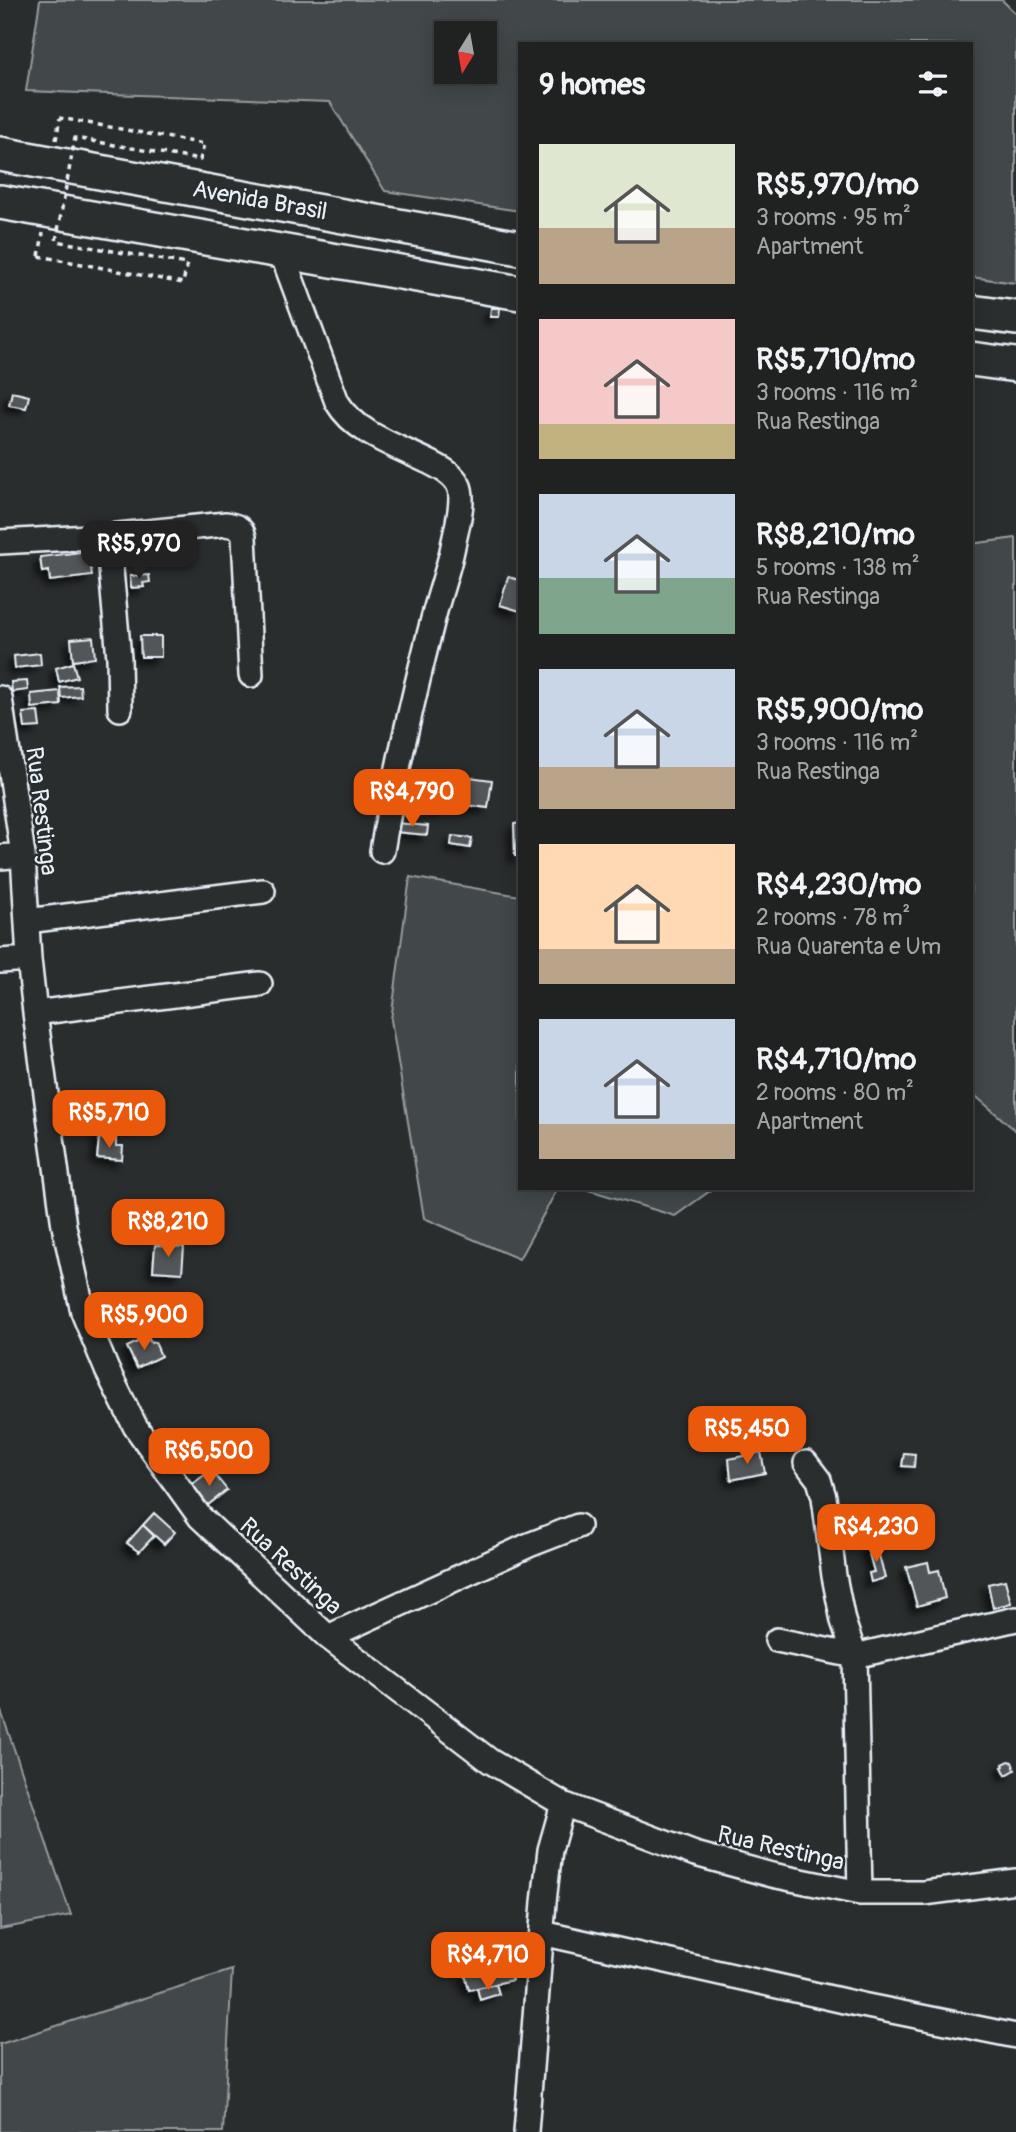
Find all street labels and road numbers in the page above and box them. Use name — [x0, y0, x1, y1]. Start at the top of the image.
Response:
street label: Avenida Brasil — [190, 174, 330, 227]
street label: Rua Restinga — [19, 745, 64, 877]
street label: Rua Restinga — [233, 1512, 348, 1621]
street label: Rua Restinga — [715, 1820, 847, 1877]

